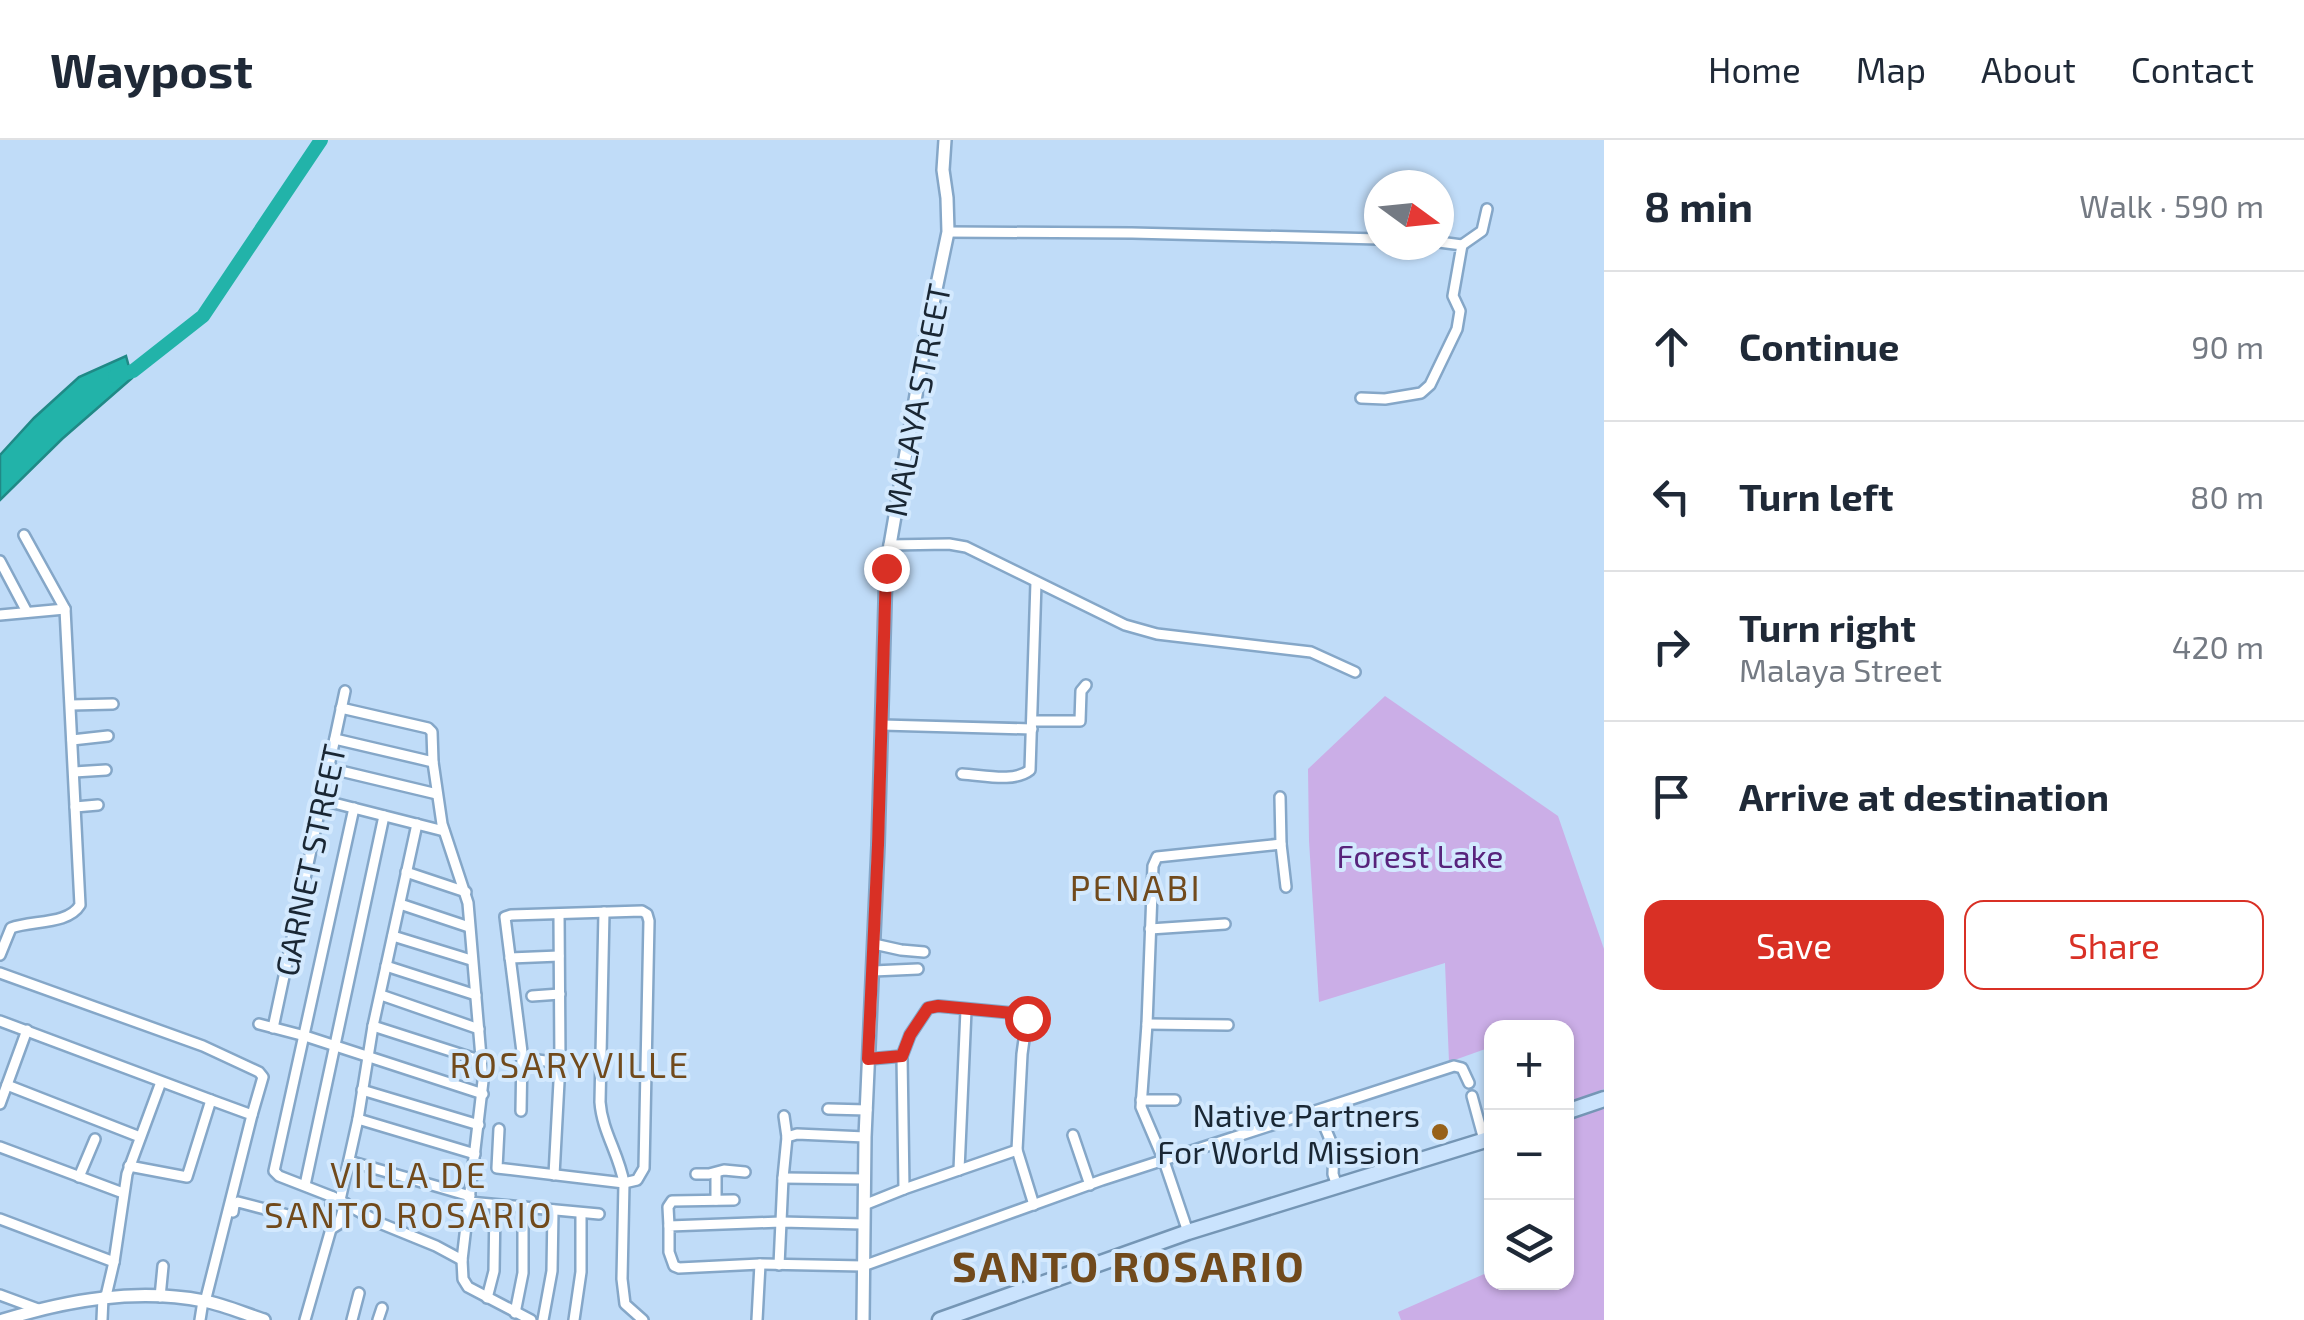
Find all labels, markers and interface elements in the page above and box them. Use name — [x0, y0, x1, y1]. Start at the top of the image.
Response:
text: Waypost — [50, 40, 253, 98]
text: Home — [1708, 48, 1801, 90]
text: Map — [1856, 48, 1926, 90]
text: About — [1981, 48, 2076, 90]
text: Contact — [2131, 48, 2254, 90]
north arrow — [1364, 170, 1454, 260]
text: 8 min — [1644, 180, 1753, 230]
text: Walk · 590 m — [2079, 186, 2264, 224]
street label: MALAYA STREET — [875, 280, 957, 520]
icon: ahead — [1644, 319, 1699, 374]
text: Continue — [1739, 323, 1899, 369]
text: 90 m — [2191, 327, 2264, 365]
icon: left — [1644, 469, 1699, 524]
text: Turn left — [1739, 473, 1894, 519]
text: 80 m — [2190, 477, 2264, 515]
route end — [864, 546, 910, 592]
text: Turn right — [1739, 604, 1916, 650]
icon: right — [1644, 619, 1699, 674]
text: 420 m — [2172, 627, 2264, 665]
text: Malaya Street — [1739, 650, 1942, 688]
street label: GARNET STREET — [266, 741, 352, 979]
icon: arrive — [1644, 769, 1699, 824]
text: Arrive at destination — [1739, 773, 2109, 819]
park label: Forest Lake — [1336, 836, 1504, 874]
district label: PENABI — [1070, 866, 1202, 908]
button: Save — [1644, 900, 1944, 990]
button: Share — [1964, 900, 2264, 990]
route start — [1005, 996, 1051, 1042]
map controls — [1484, 1020, 1574, 1290]
button: + — [1484, 1020, 1574, 1110]
district label: ROSARYVILLE — [449, 1043, 691, 1085]
place label: Native Partners For World Mission — [1157, 1095, 1420, 1170]
button: − — [1484, 1110, 1574, 1200]
marker: Native Partners For World Mission — [1429, 1121, 1451, 1143]
district label: VILLA DE SANTO ROSARIO — [264, 1153, 554, 1235]
button: layers — [1484, 1200, 1574, 1290]
district label: SANTO ROSARIO — [952, 1240, 1306, 1290]

